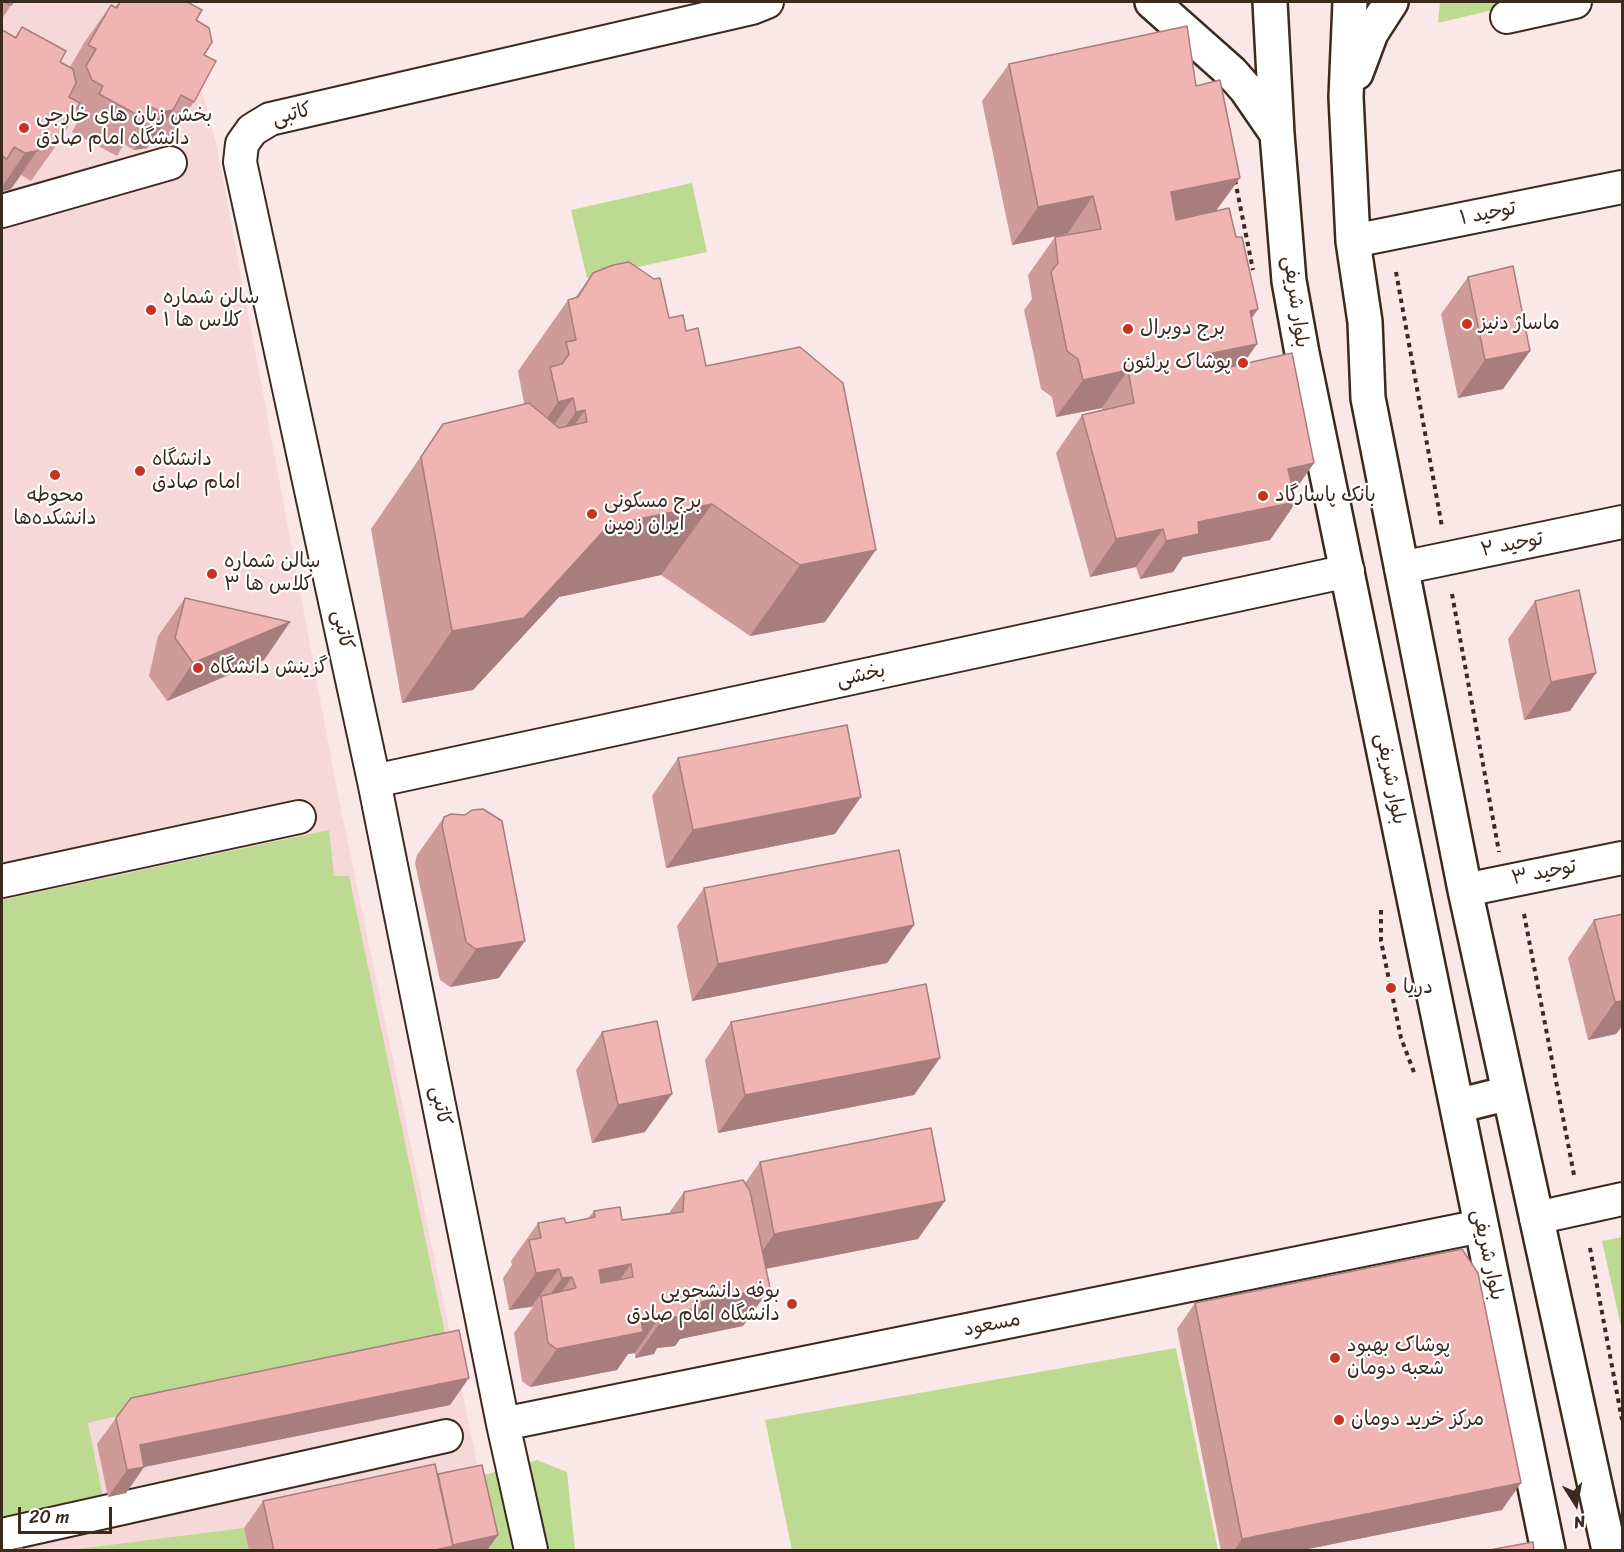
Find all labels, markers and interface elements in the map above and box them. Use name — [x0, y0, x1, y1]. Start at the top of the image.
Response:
street label: کاتبی — [270, 98, 314, 132]
place label: بخش زبان های خارجی دانشگاه امام صادق — [36, 104, 212, 151]
marker: بخش زبان های خارجی دانشگاه امام صادق — [17, 121, 31, 135]
street label: توحید ۱ — [1458, 197, 1518, 231]
street label: بلوار شریفی — [1277, 255, 1313, 349]
place label: سالن شماره ۱ کلاس ها — [163, 286, 259, 333]
marker: سالن شماره ۱ کلاس ها — [144, 303, 158, 317]
place label: ماساژ دنیز — [1479, 312, 1560, 336]
place label: برج دوبرال — [1140, 317, 1225, 341]
marker: ماساژ دنیز — [1460, 317, 1474, 331]
marker: برج دوبرال — [1121, 322, 1135, 336]
place label: پوشاک پرلئون — [1122, 351, 1231, 375]
marker: پوشاک پرلئون — [1236, 356, 1250, 370]
place label: دانشگاه امام صادق — [152, 448, 241, 495]
marker: دانشگاه امام صادق — [133, 464, 147, 478]
marker: محوطه دانشکده‌ها — [48, 468, 62, 482]
place label: محوطه دانشکده‌ها — [14, 484, 96, 531]
place label: بانک پاسارگاد — [1275, 484, 1376, 508]
marker: بانک پاسارگاد — [1256, 489, 1270, 503]
place label: برج مسکونی ایران زمین — [604, 490, 702, 537]
marker: برج مسکونی ایران زمین — [585, 507, 599, 521]
street label: توحید ۲ — [1479, 527, 1545, 563]
place label: سالن شماره ۳ کلاس ها — [224, 550, 320, 597]
marker: سالن شماره ۳ کلاس ها — [205, 567, 219, 581]
street label: کاتبی — [326, 608, 358, 652]
place label: گزینش دانشگاه — [210, 656, 328, 680]
street label: بخشی — [834, 659, 888, 693]
marker: گزینش دانشگاه — [191, 661, 205, 675]
street label: بلوار شریفی — [1369, 731, 1411, 827]
street label: توحید ۳ — [1509, 855, 1579, 891]
place label: دریا — [1403, 976, 1433, 1000]
marker: دریا — [1384, 981, 1398, 995]
street label: کاتبی — [424, 1084, 456, 1128]
street label: بلوار شریفی — [1466, 1207, 1508, 1303]
place label: بوفه دانشجویی دانشگاه امام صادق — [626, 1280, 780, 1327]
marker: بوفه دانشجویی دانشگاه امام صادق — [785, 1297, 799, 1311]
street label: مسعود — [961, 1308, 1023, 1342]
place label: پوشاک بهبود شعبه دومان — [1347, 1334, 1450, 1381]
marker: پوشاک بهبود شعبه دومان — [1328, 1351, 1342, 1365]
place label: مرکز خرید دومان — [1351, 1408, 1484, 1432]
marker: مرکز خرید دومان — [1332, 1413, 1346, 1427]
north arrow — [1546, 1474, 1606, 1534]
scale bar — [21, 1495, 116, 1533]
text: 20 m — [29, 1501, 69, 1533]
text: N — [1571, 1507, 1588, 1537]

